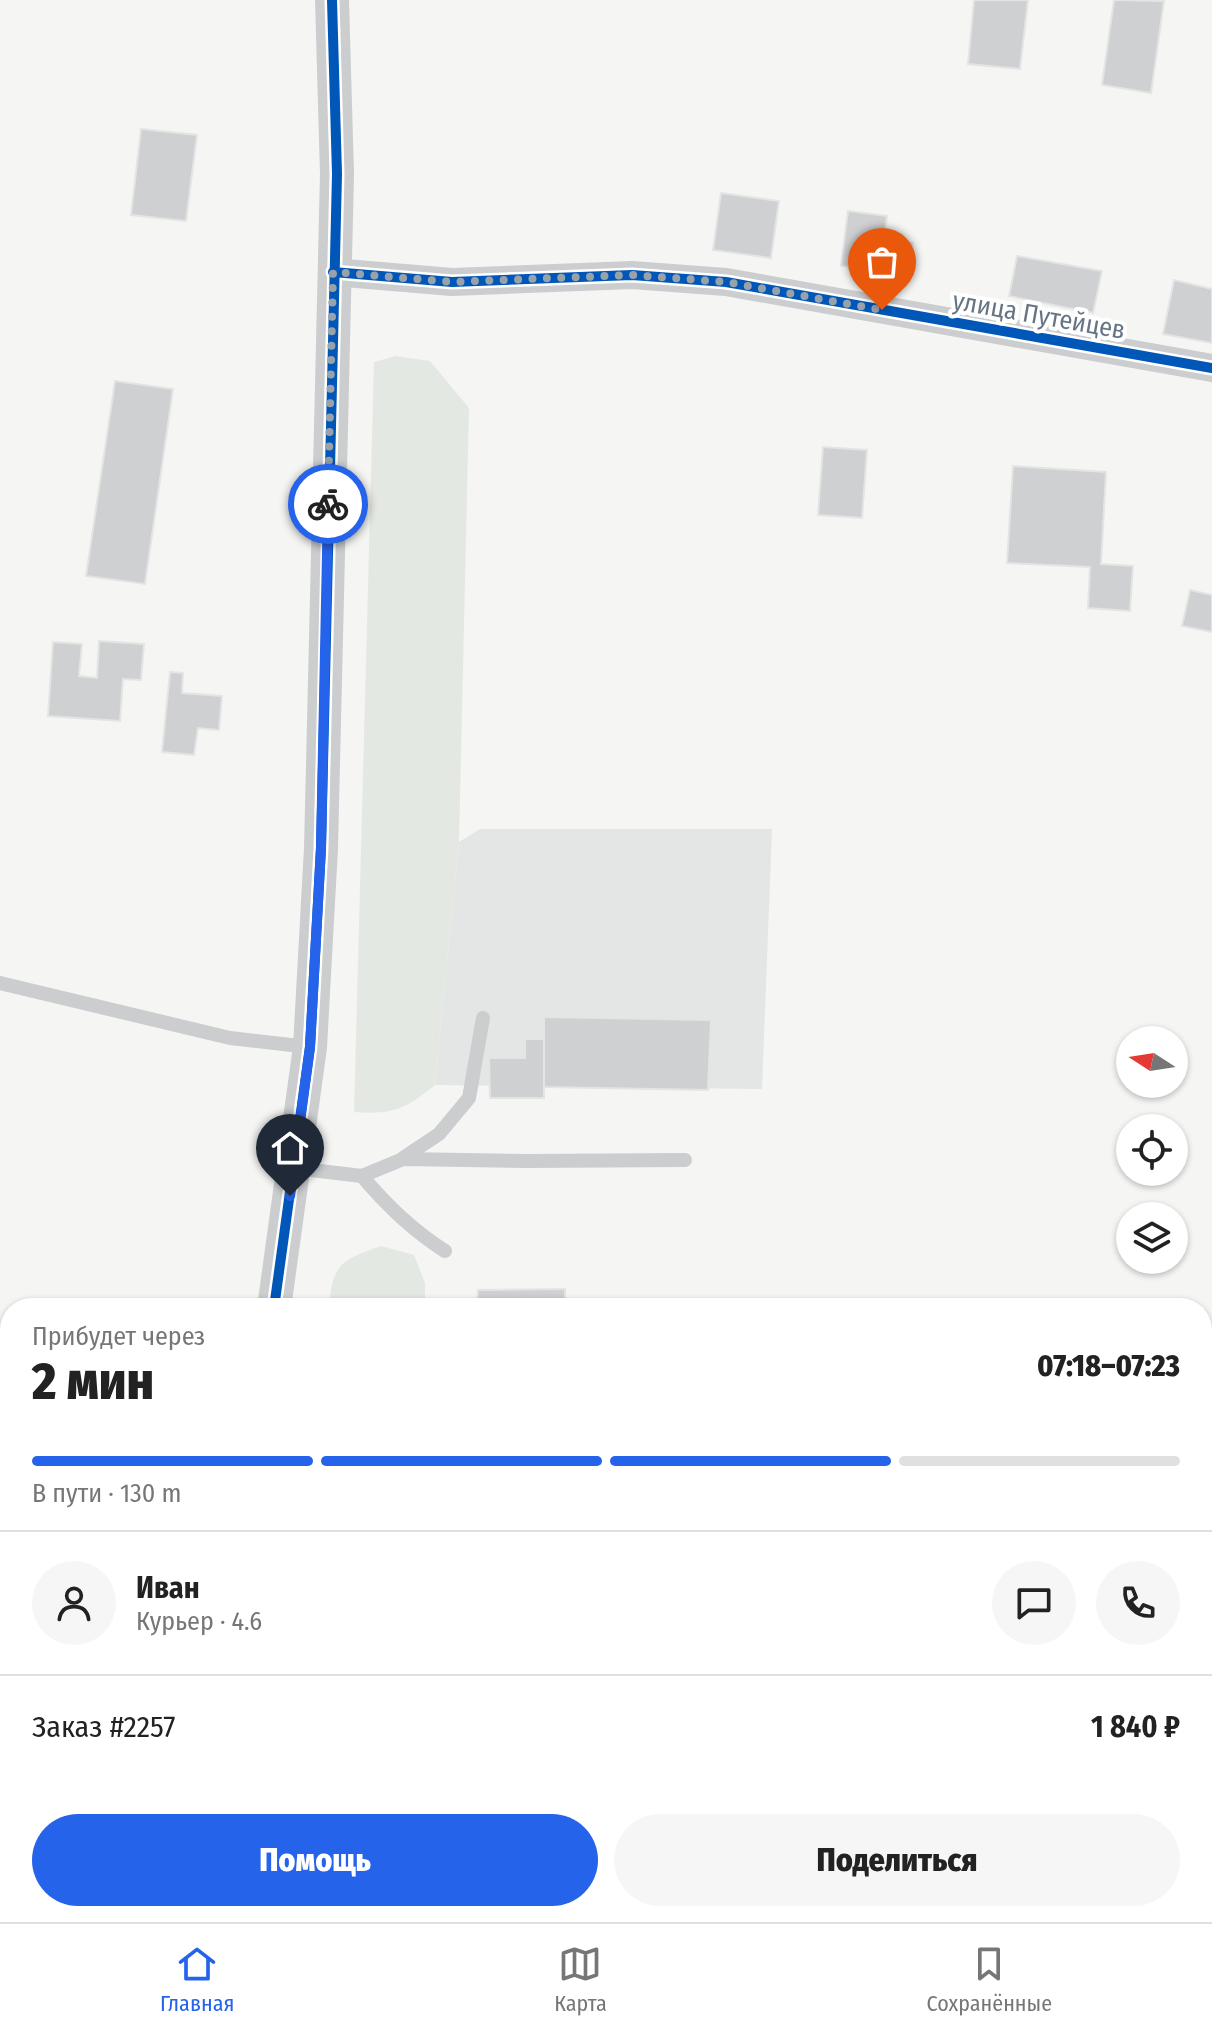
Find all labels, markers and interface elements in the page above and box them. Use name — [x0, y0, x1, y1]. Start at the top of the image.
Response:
pin — [848, 228, 916, 310]
icon: bag — [860, 240, 904, 284]
street label: улица Путейцев — [950, 285, 1128, 346]
courier — [288, 464, 368, 544]
icon: bike — [306, 482, 350, 526]
north arrow — [1116, 1026, 1188, 1098]
map controls — [1116, 1026, 1188, 1274]
pin — [256, 1114, 324, 1196]
button: locate — [1116, 1114, 1188, 1186]
icon: home — [268, 1126, 312, 1170]
button: layers — [1116, 1202, 1188, 1274]
text: Прибудет через — [32, 1321, 205, 1352]
text: 07:18–07:23 — [1037, 1348, 1180, 1384]
text: 2 мин — [32, 1350, 154, 1413]
text: В пути · 130 m — [32, 1478, 181, 1509]
button: person — [32, 1561, 116, 1645]
button: chat — [992, 1561, 1076, 1645]
button: phone — [1096, 1561, 1180, 1645]
text: Иван — [136, 1570, 200, 1606]
text: Курьер · 4.6 — [136, 1606, 262, 1637]
text: Заказ #2257 — [32, 1709, 175, 1745]
text: 1 840 ₽ — [1091, 1709, 1180, 1745]
button: Помощь — [32, 1814, 598, 1906]
button: Поделиться — [614, 1814, 1180, 1906]
tab: Главная — [160, 1942, 234, 2017]
tab: Карта — [554, 1942, 607, 2017]
tab: Сохранённые — [927, 1942, 1052, 2017]

